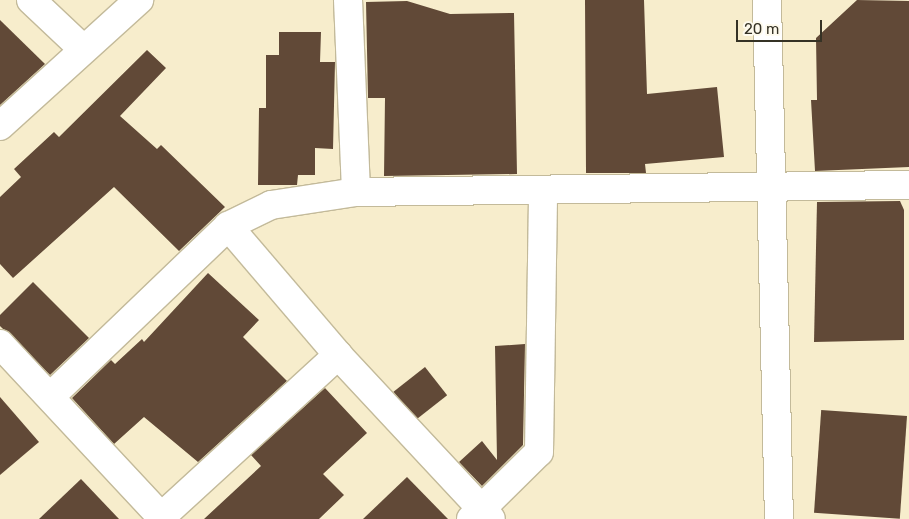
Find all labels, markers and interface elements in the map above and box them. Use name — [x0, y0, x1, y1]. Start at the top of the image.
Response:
scale bar — [739, 10, 825, 42]
text: 20 m — [744, 20, 779, 38]

